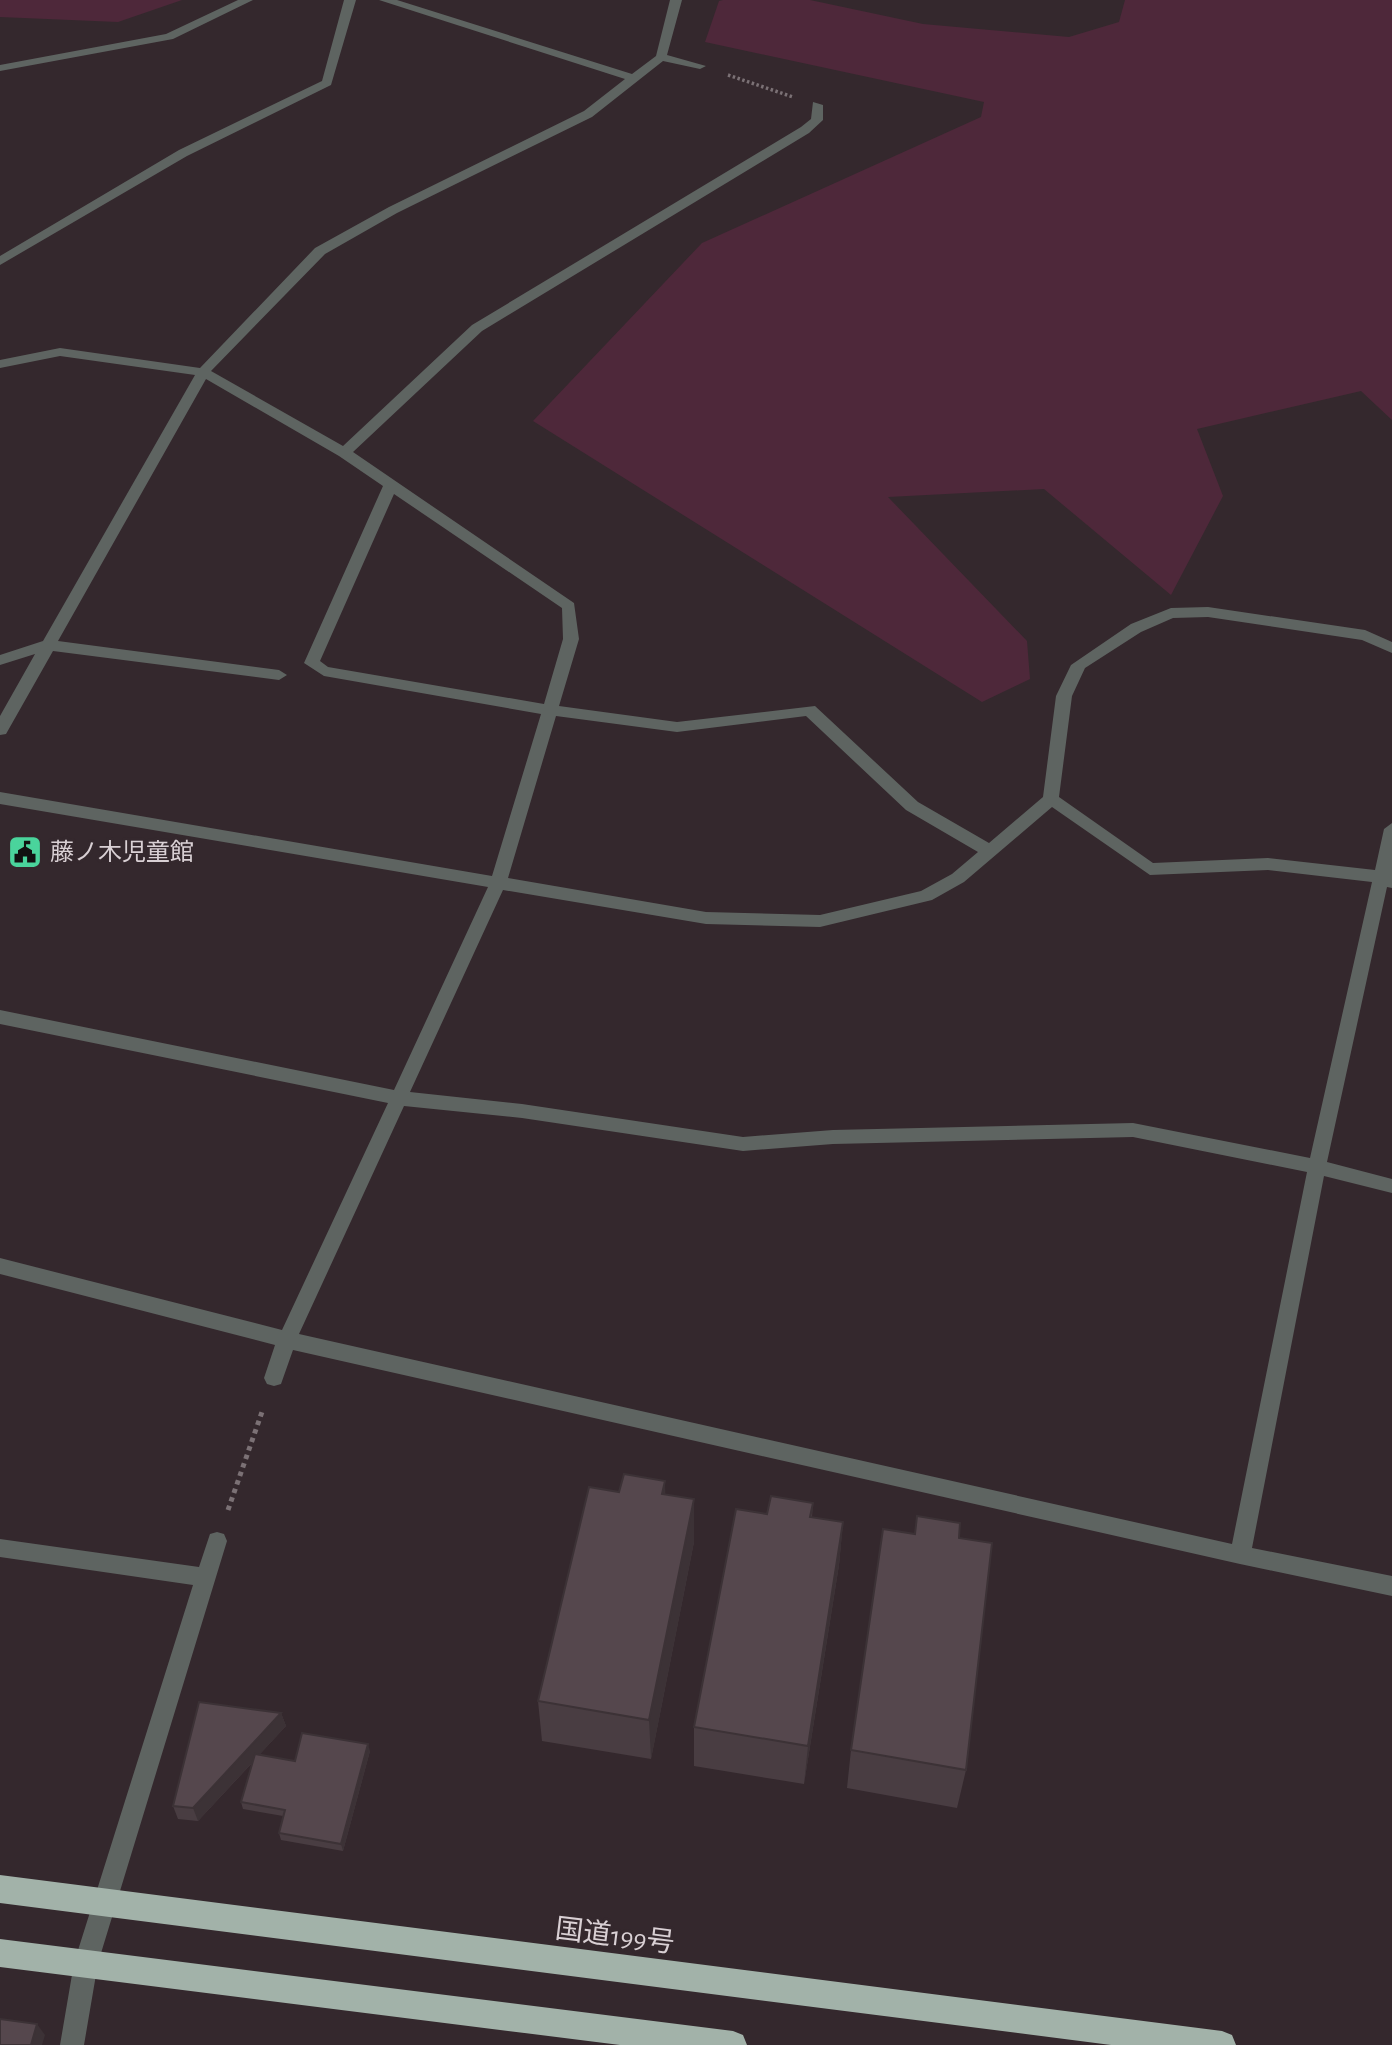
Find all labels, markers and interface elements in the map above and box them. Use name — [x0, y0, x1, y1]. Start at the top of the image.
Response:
public building icon: 藤ノ木児童館 — [6, 833, 44, 871]
place label: 藤ノ木児童館 — [50, 839, 194, 865]
street label: 国道199号 — [554, 1914, 676, 1958]

